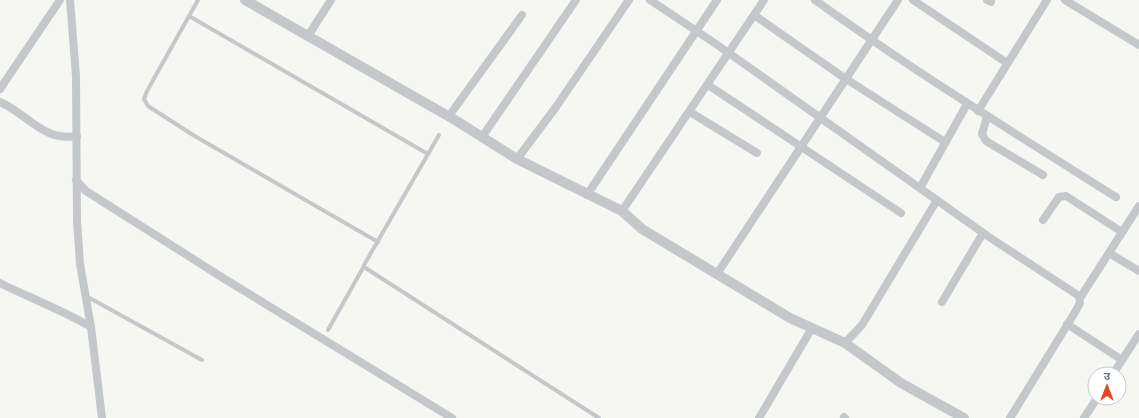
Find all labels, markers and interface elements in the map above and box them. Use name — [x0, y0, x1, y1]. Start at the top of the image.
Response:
north arrow — [1087, 366, 1127, 406]
text: उ — [1104, 368, 1111, 384]

